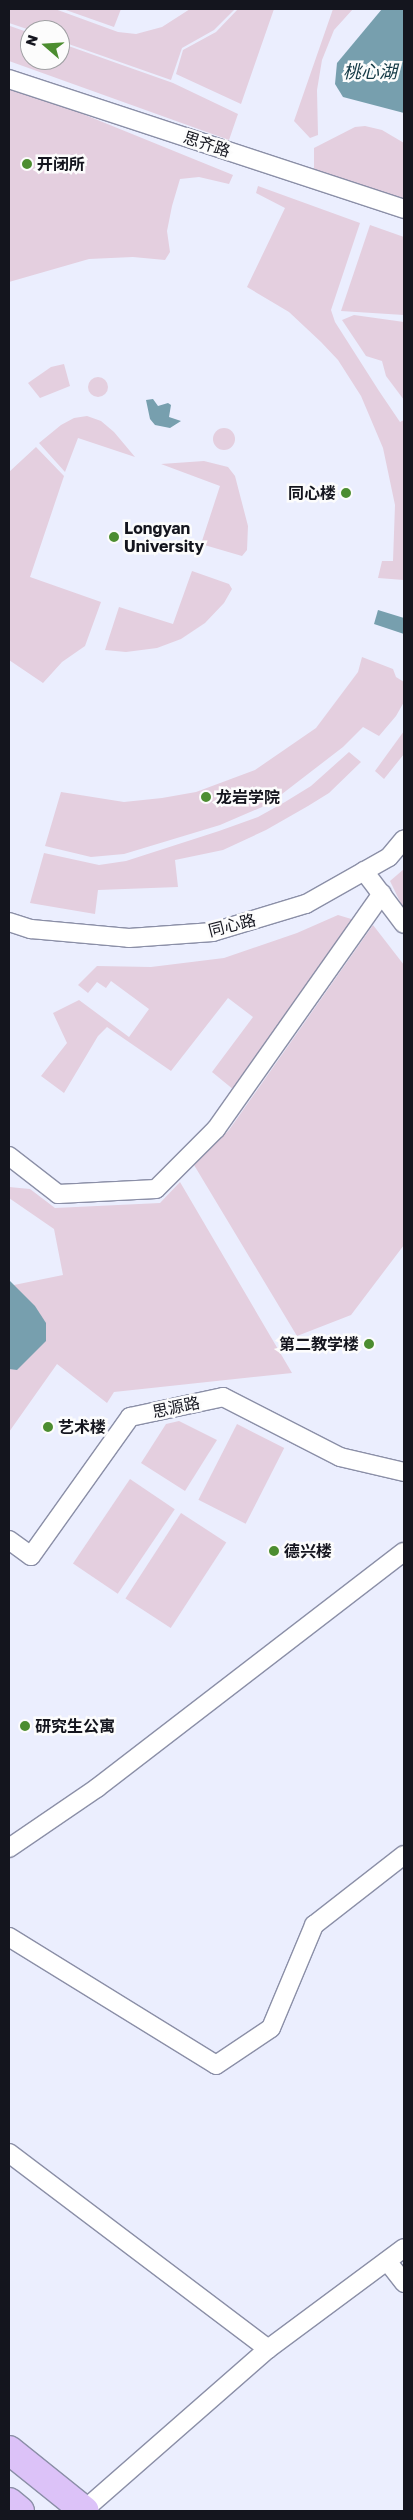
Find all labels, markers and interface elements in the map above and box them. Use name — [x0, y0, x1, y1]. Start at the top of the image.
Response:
north arrow — [20, 20, 70, 70]
text: N — [22, 32, 41, 48]
water label: 桃心湖 — [343, 60, 397, 82]
street label: 思齐路 — [181, 127, 233, 161]
place label: 开闭所 — [37, 154, 85, 174]
marker: 开闭所 — [21, 158, 33, 170]
place label: 同心楼 — [288, 483, 336, 503]
marker: 同心楼 — [340, 487, 352, 499]
place label: Longyan University — [124, 518, 204, 556]
marker: Longyan University — [108, 531, 120, 543]
place label: 龙岩学院 — [216, 787, 280, 807]
marker: 龙岩学院 — [200, 791, 212, 803]
street label: 同心路 — [206, 910, 258, 940]
place label: 第二教学楼 — [279, 1334, 359, 1354]
marker: 第二教学楼 — [363, 1338, 375, 1350]
street label: 思源路 — [151, 1393, 201, 1421]
place label: 艺术楼 — [58, 1417, 106, 1437]
marker: 艺术楼 — [42, 1421, 54, 1433]
place label: 德兴楼 — [284, 1541, 332, 1561]
marker: 德兴楼 — [268, 1545, 280, 1557]
place label: 研究生公寓 — [35, 1716, 115, 1736]
marker: 研究生公寓 — [19, 1720, 31, 1732]

